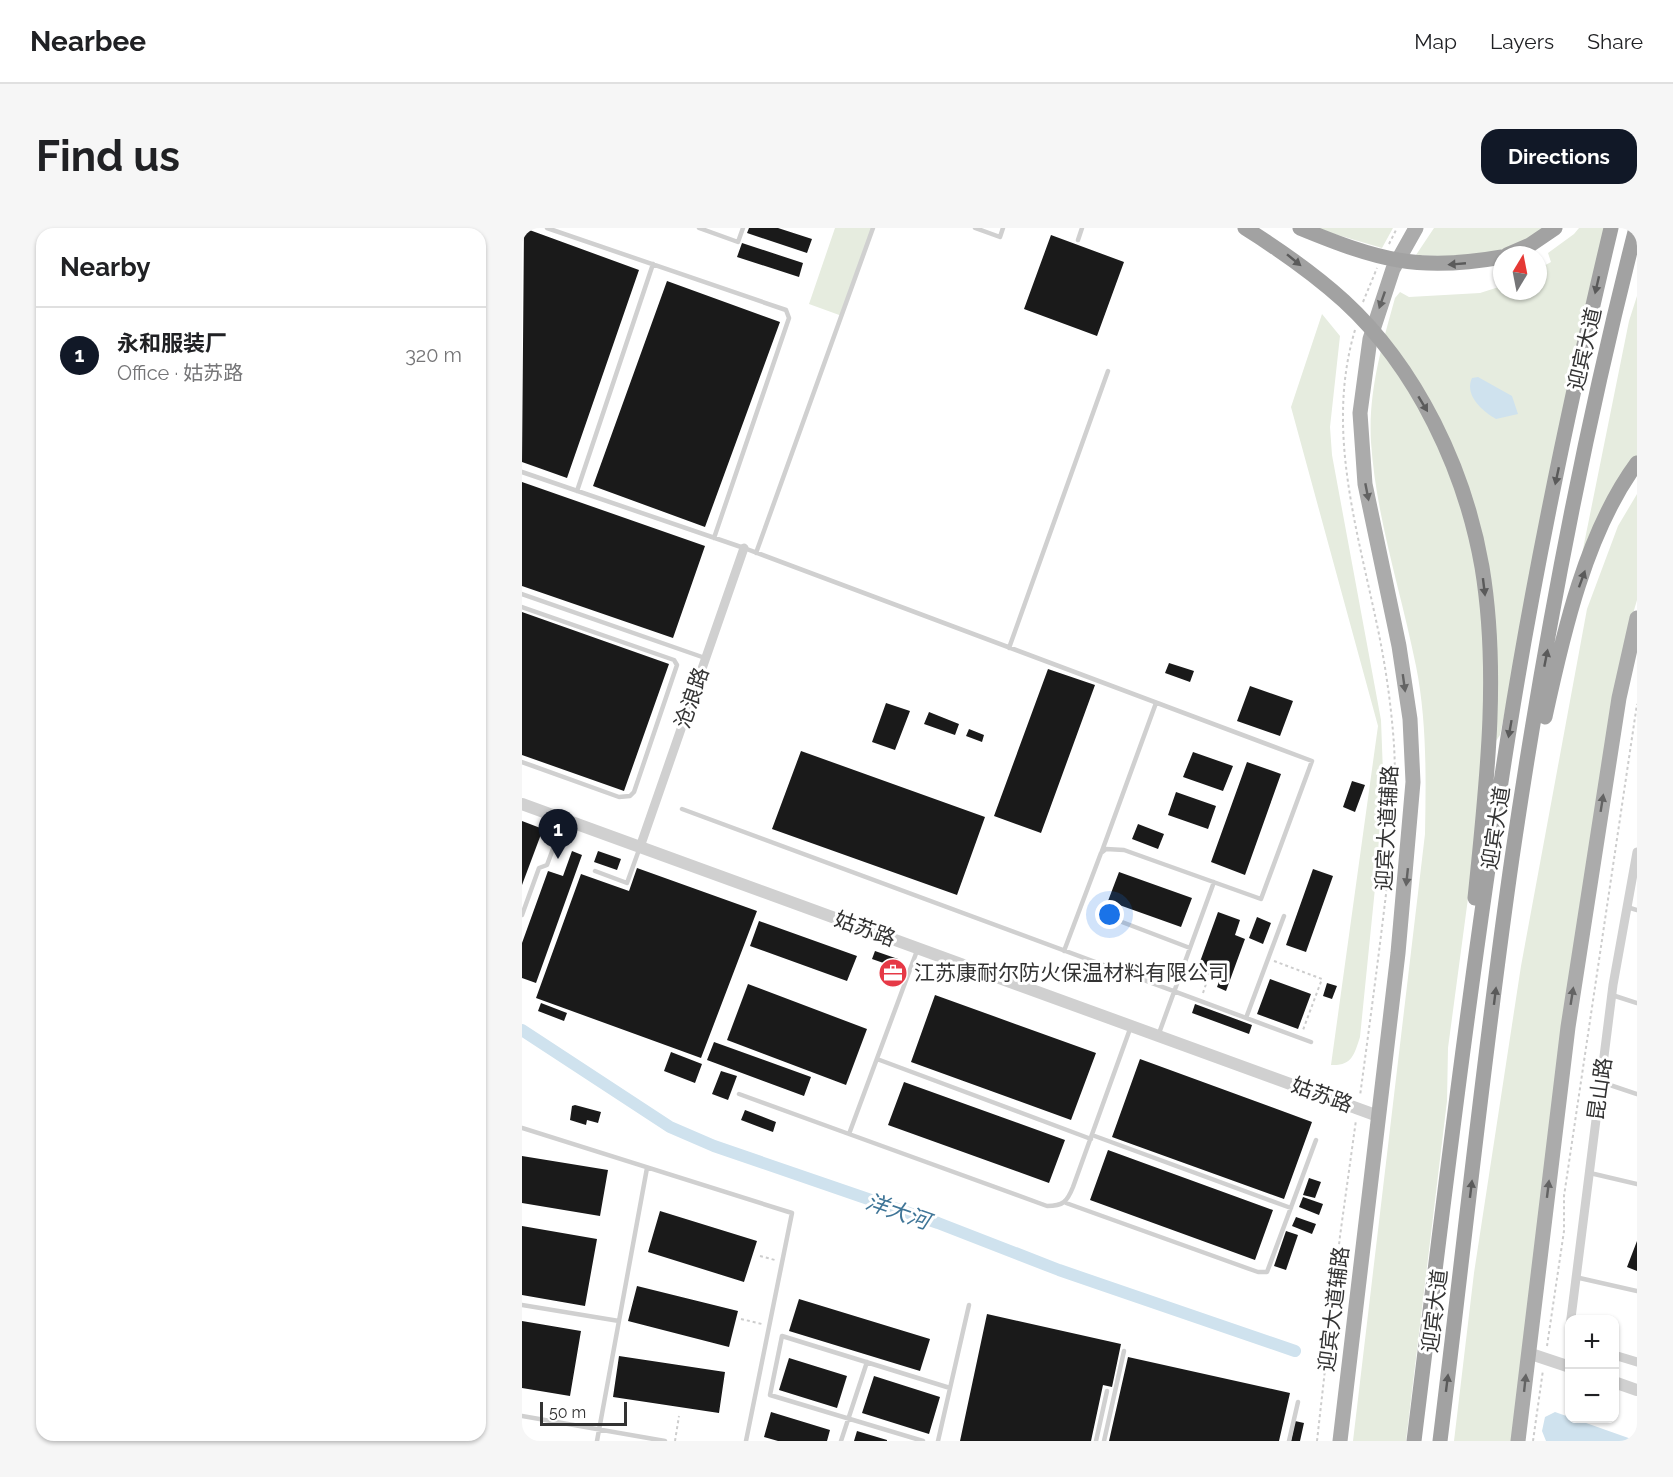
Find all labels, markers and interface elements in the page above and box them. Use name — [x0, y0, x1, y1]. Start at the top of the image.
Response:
text: Nearbee — [30, 25, 146, 58]
text: Map — [1414, 29, 1457, 54]
text: Layers — [1490, 29, 1554, 54]
text: Share — [1587, 29, 1643, 54]
button: Directions — [1481, 129, 1637, 184]
text: Find us — [36, 132, 180, 181]
north arrow — [1493, 246, 1547, 300]
text: Nearby — [60, 252, 150, 282]
one-way arrow — [1287, 253, 1302, 265]
one-way arrow — [1447, 259, 1466, 269]
one-way arrow — [1592, 276, 1602, 294]
one-way arrow — [1377, 291, 1387, 309]
street label: 迎宾大道 — [1563, 305, 1606, 393]
text: 永和服装厂 — [117, 330, 227, 356]
text: 1 — [75, 343, 84, 367]
text: 320 m — [405, 343, 462, 367]
text: Office · 姑苏路 — [117, 361, 243, 385]
one-way arrow — [1417, 396, 1428, 412]
one-way arrow — [1552, 466, 1561, 485]
one-way arrow — [1363, 482, 1372, 501]
one-way arrow — [1578, 570, 1588, 588]
one-way arrow — [1480, 578, 1489, 597]
one-way arrow — [1542, 648, 1551, 667]
street label: 沧浪路 — [669, 664, 714, 732]
one-way arrow — [1400, 673, 1409, 692]
one-way arrow — [1505, 720, 1514, 739]
street label: 迎宾大道辅路 — [1371, 764, 1402, 892]
street label: 迎宾大道 — [1477, 784, 1514, 871]
one-way arrow — [1597, 793, 1606, 812]
pin: 1 — [538, 810, 578, 859]
one-way arrow — [1402, 868, 1411, 887]
your location — [1095, 900, 1124, 929]
street label: 姑苏路 — [831, 906, 899, 951]
office icon: 江苏康耐尔防火保温材料有限公司 — [877, 957, 909, 989]
place label: 江苏康耐尔防火保温材料有限公司 — [914, 960, 1229, 985]
one-way arrow — [1490, 986, 1500, 1005]
one-way arrow — [1568, 986, 1577, 1005]
street label: 昆山路 — [1583, 1056, 1616, 1122]
street label: 姑苏路 — [1288, 1072, 1356, 1117]
one-way arrow — [1466, 1180, 1476, 1199]
one-way arrow — [1543, 1180, 1553, 1199]
water label: 洋大河 — [863, 1188, 937, 1235]
street label: 迎宾大道辅路 — [1313, 1245, 1354, 1373]
street label: 迎宾大道 — [1417, 1268, 1452, 1354]
map controls — [1565, 1315, 1619, 1423]
button: + — [1565, 1315, 1619, 1369]
button: − — [1565, 1369, 1619, 1423]
one-way arrow — [1442, 1373, 1452, 1392]
one-way arrow — [1520, 1373, 1530, 1392]
scale bar — [540, 1399, 627, 1426]
text: 50 m — [549, 1403, 586, 1422]

